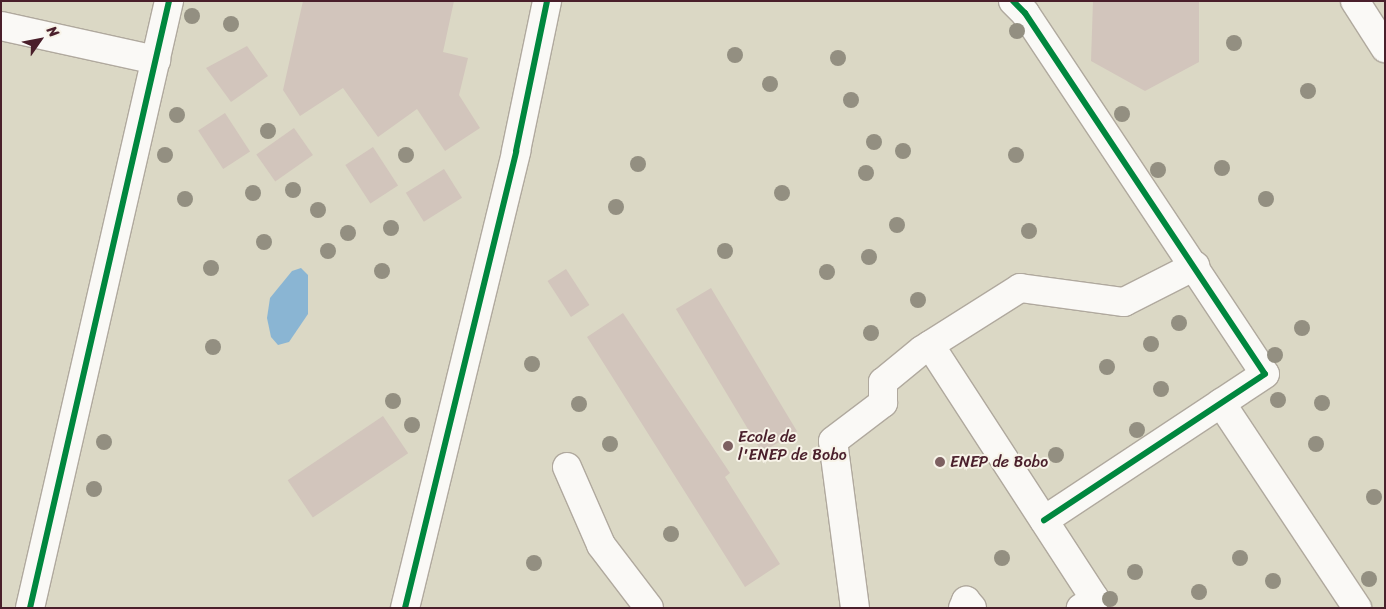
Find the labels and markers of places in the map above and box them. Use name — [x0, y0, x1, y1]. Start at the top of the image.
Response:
place label: Ecole de l'ENEP de Bobo — [738, 427, 847, 465]
marker: Ecole de l'ENEP de Bobo — [722, 440, 734, 452]
place label: ENEP de Bobo — [950, 452, 1048, 472]
marker: ENEP de Bobo — [934, 456, 946, 468]

